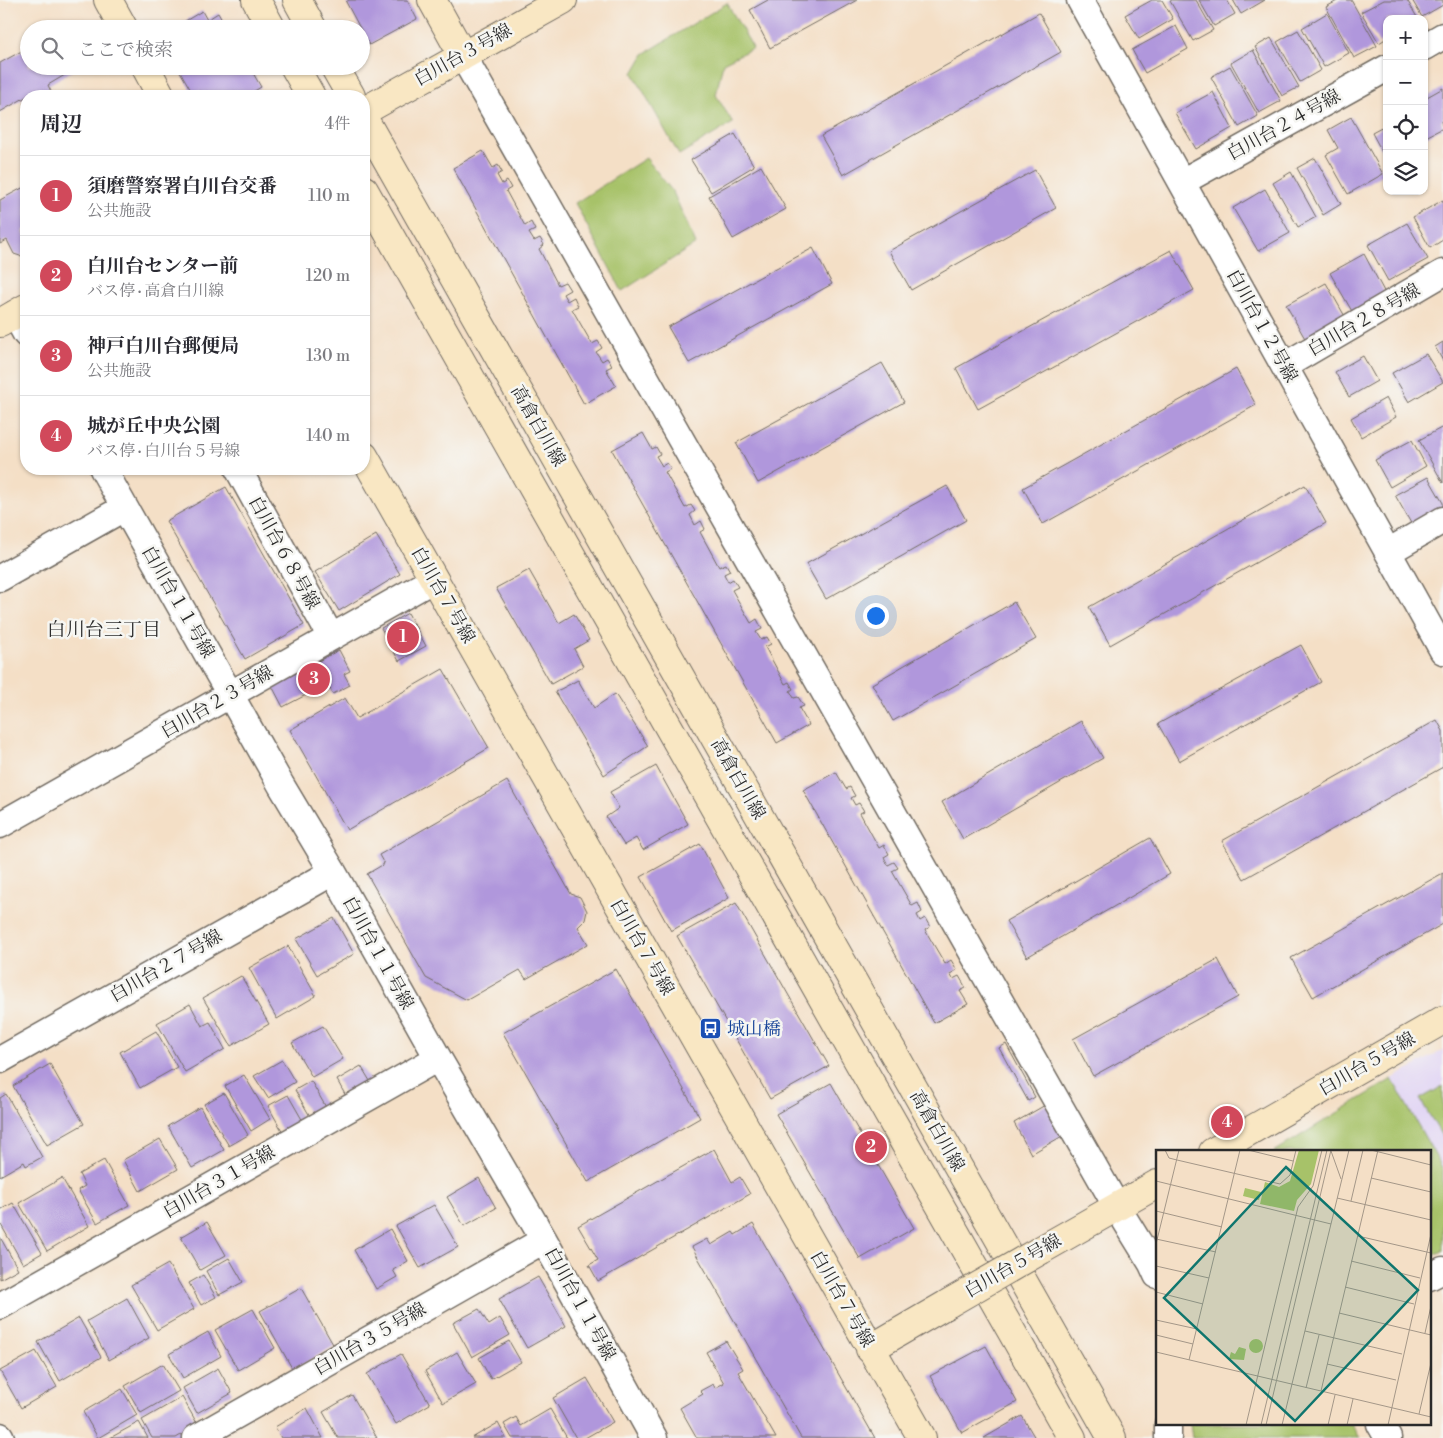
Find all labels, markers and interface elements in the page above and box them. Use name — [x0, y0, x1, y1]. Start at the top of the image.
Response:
map controls — [1383, 15, 1428, 195]
button: + — [1383, 15, 1428, 60]
street label: 白川台３号線 — [410, 19, 516, 91]
search box — [20, 20, 370, 75]
icon: search — [38, 34, 66, 62]
text: ここで検索 — [78, 38, 173, 62]
button: − — [1383, 60, 1428, 105]
street label: 白川台２４号線 — [1223, 84, 1345, 166]
button: locate — [1383, 105, 1428, 150]
text: 周辺 — [40, 112, 82, 138]
text: 4件 — [324, 114, 350, 134]
button: layers — [1383, 150, 1428, 195]
text: 須磨警察署白川台交番 — [87, 174, 277, 198]
text: 1 — [52, 186, 60, 206]
text: 110 m — [308, 186, 350, 206]
text: 公共施設 — [87, 201, 151, 221]
text: 白川台センター前 — [87, 254, 238, 278]
street label: 白川台１２号線 — [1221, 265, 1303, 387]
text: 2 — [51, 266, 61, 286]
text: 120 m — [306, 266, 350, 286]
street label: 白川台２８号線 — [1304, 279, 1424, 361]
text: バス停 · 高倉白川線 — [87, 281, 224, 301]
text: 神戸白川台郵便局 — [87, 334, 239, 358]
text: 3 — [51, 346, 61, 366]
text: 130 m — [306, 346, 350, 366]
text: 公共施設 — [87, 361, 151, 381]
street label: 高倉白川線 — [506, 381, 570, 471]
text: 城が丘中央公園 — [87, 414, 220, 438]
text: 4 — [51, 426, 61, 446]
text: 140 m — [306, 426, 350, 446]
text: バス停 · 白川台５号線 — [87, 441, 240, 461]
street label: 白川台６８号線 — [243, 492, 325, 614]
street label: 白川台１１号線 — [137, 542, 219, 662]
street label: 白川台７号線 — [406, 542, 480, 648]
your location — [863, 603, 889, 629]
district label: 白川台三丁目 — [47, 618, 161, 642]
pin: 1 — [387, 618, 419, 656]
pin: 3 — [298, 660, 330, 698]
street label: 白川台２３号線 — [157, 661, 277, 743]
street label: 高倉白川線 — [706, 734, 770, 824]
street label: 白川台１１号線 — [337, 892, 419, 1014]
street label: 白川台７号線 — [605, 894, 679, 1000]
street label: 白川台２７号線 — [106, 925, 226, 1007]
bus stop icon: 城山橋 — [699, 1017, 723, 1041]
place label: 城山橋 — [727, 1018, 781, 1041]
street label: 白川台５号線 — [1314, 1027, 1420, 1101]
street label: 高倉白川線 — [905, 1086, 969, 1176]
pin: 4 — [1211, 1103, 1243, 1141]
pin: 2 — [855, 1128, 887, 1166]
street label: 白川台３１号線 — [159, 1141, 279, 1223]
inset map — [1156, 1150, 1430, 1426]
street label: 白川台５号線 — [960, 1229, 1066, 1303]
street label: 白川台１１号線 — [539, 1243, 621, 1365]
street label: 白川台７号線 — [805, 1246, 879, 1352]
street label: 白川台３５号線 — [310, 1298, 430, 1380]

